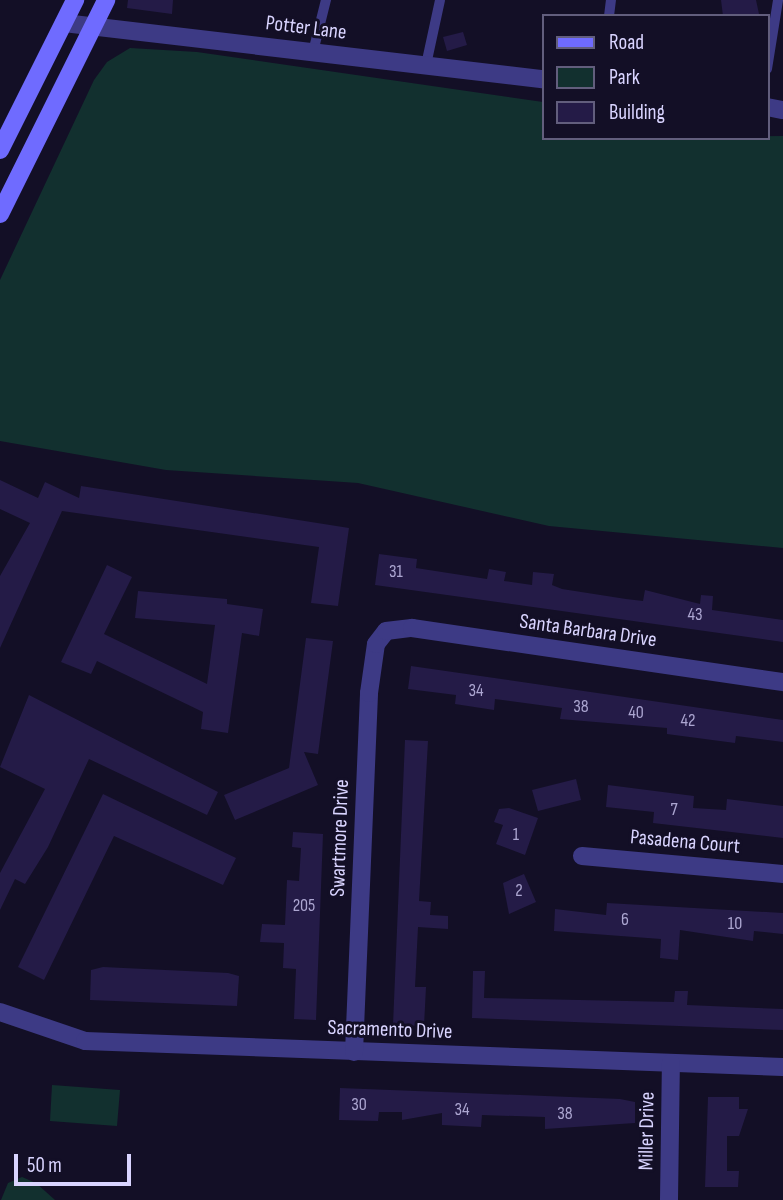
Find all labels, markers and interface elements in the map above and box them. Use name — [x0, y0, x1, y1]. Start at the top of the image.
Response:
street label: Potter Lane — [264, 11, 348, 45]
legend — [542, 14, 769, 140]
text: Road — [609, 30, 644, 55]
text: Park — [609, 65, 640, 90]
text: Building — [609, 100, 665, 125]
house number: 31 — [389, 561, 403, 583]
house number: 43 — [687, 604, 703, 626]
street label: Santa Barbara Drive — [518, 609, 658, 653]
house number: 34 — [468, 680, 484, 702]
house number: 38 — [573, 696, 589, 718]
house number: 40 — [628, 702, 644, 724]
house number: 42 — [680, 710, 696, 732]
street label: Swartmore Drive — [325, 779, 355, 897]
house number: 7 — [670, 799, 678, 821]
house number: 1 — [513, 824, 519, 846]
street label: Pasadena Court — [629, 825, 741, 859]
house number: 2 — [515, 880, 523, 902]
house number: 205 — [293, 895, 315, 917]
house number: 6 — [621, 909, 629, 931]
house number: 10 — [728, 913, 742, 935]
street label: Sacramento Drive — [327, 1015, 453, 1045]
street label: Miller Drive — [634, 1091, 660, 1171]
house number: 30 — [351, 1094, 367, 1116]
house number: 34 — [454, 1099, 470, 1121]
house number: 38 — [557, 1103, 573, 1125]
scale bar — [18, 1140, 135, 1184]
text: 50 m — [27, 1153, 62, 1178]

